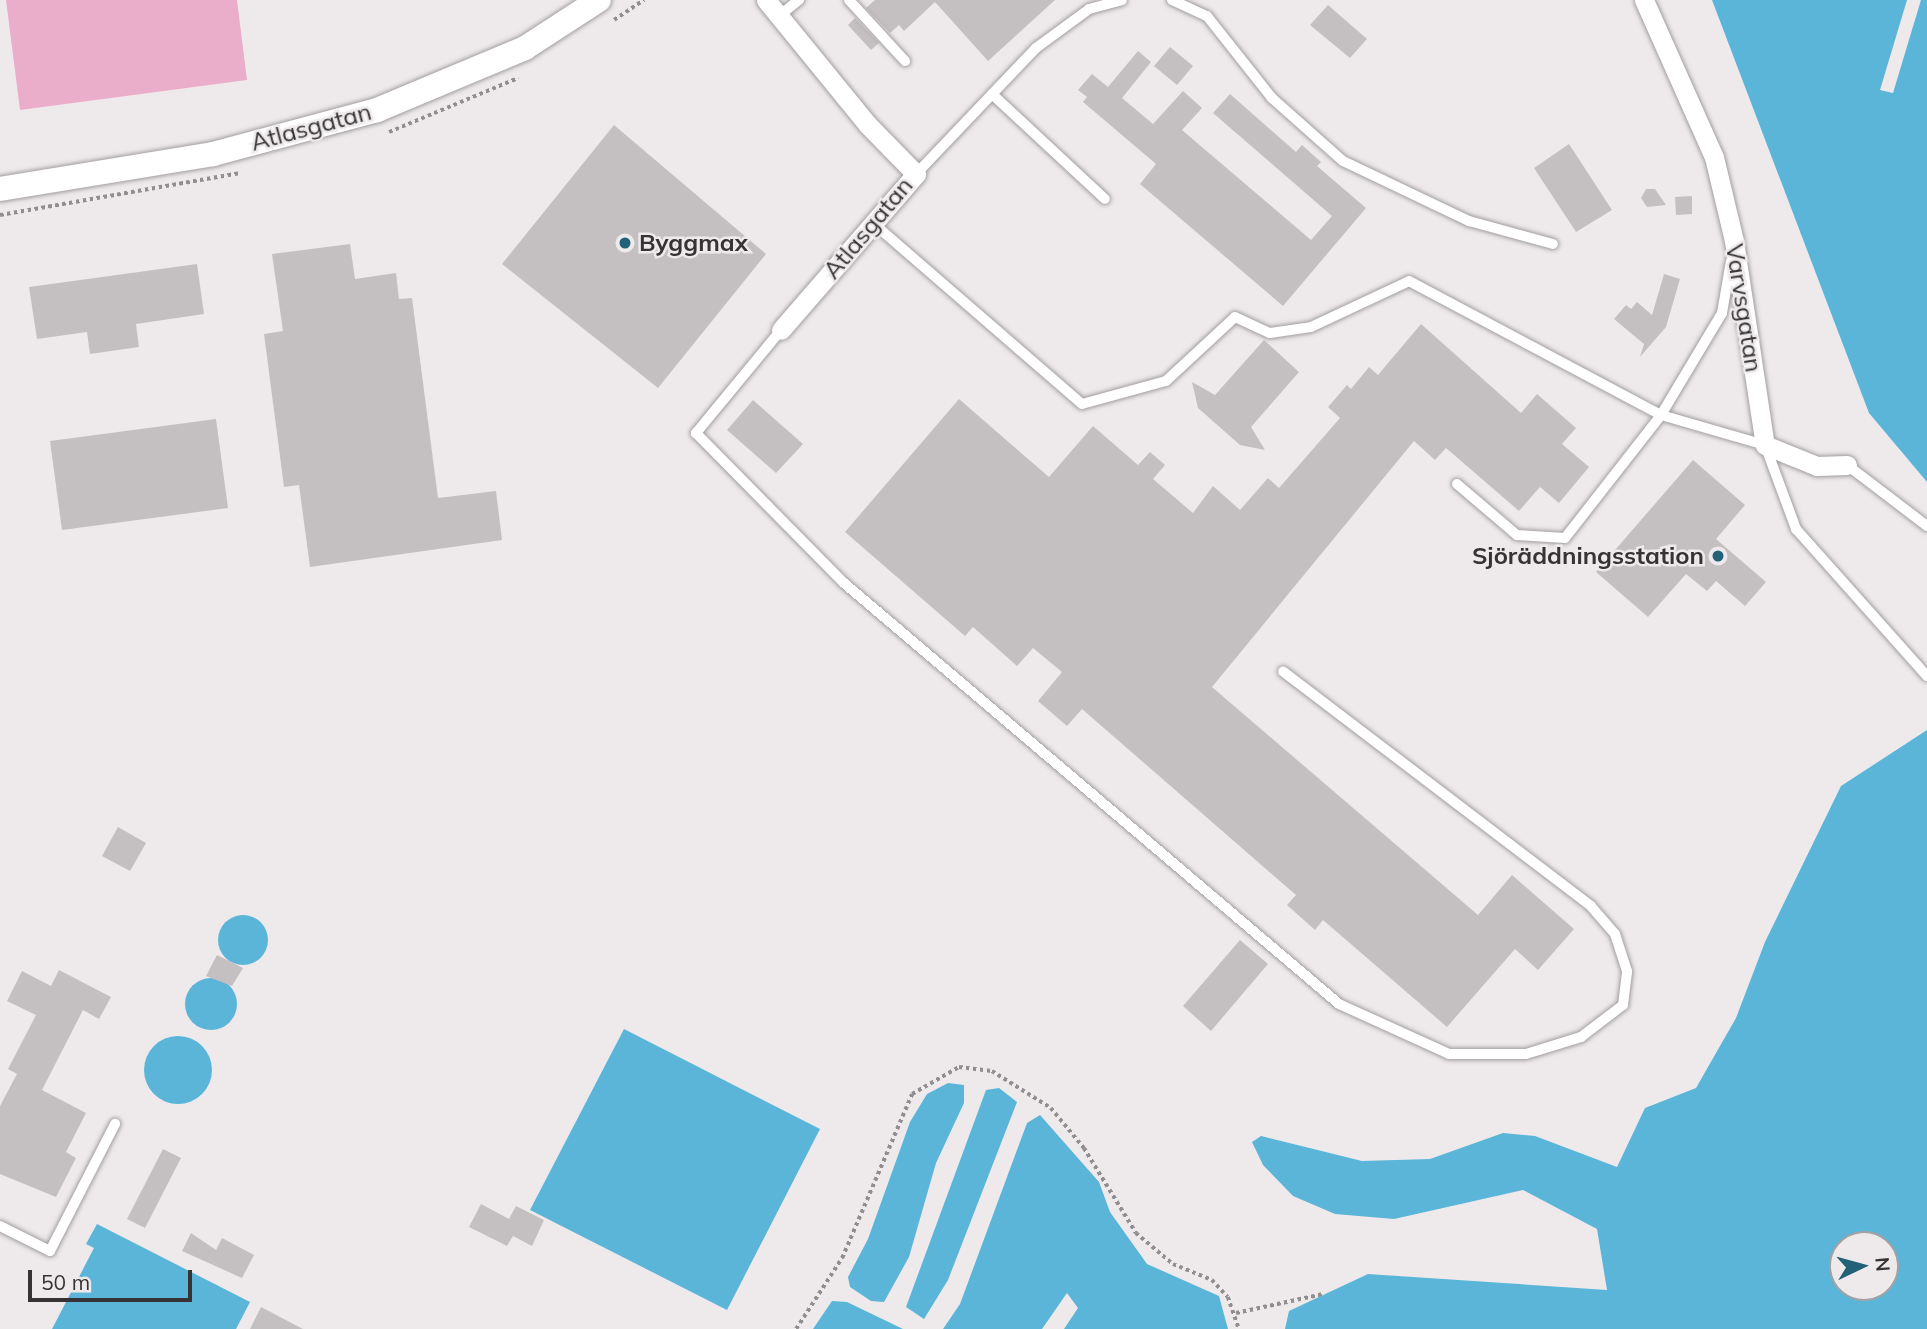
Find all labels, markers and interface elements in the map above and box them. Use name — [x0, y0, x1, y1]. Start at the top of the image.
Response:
street label: Atlasgatan — [248, 97, 374, 157]
street label: Atlasgatan — [817, 171, 919, 285]
place label: Byggmax — [639, 229, 748, 257]
marker: Byggmax — [617, 235, 633, 251]
street label: Varvsgatan — [1720, 242, 1768, 374]
place label: Sjöräddningsstation — [1472, 542, 1704, 570]
marker: Sjöräddningsstation — [1710, 548, 1726, 564]
north arrow — [1829, 1231, 1899, 1301]
scale bar — [32, 1256, 196, 1300]
text: N — [1870, 1256, 1896, 1273]
text: 50 m — [41, 1269, 90, 1295]

